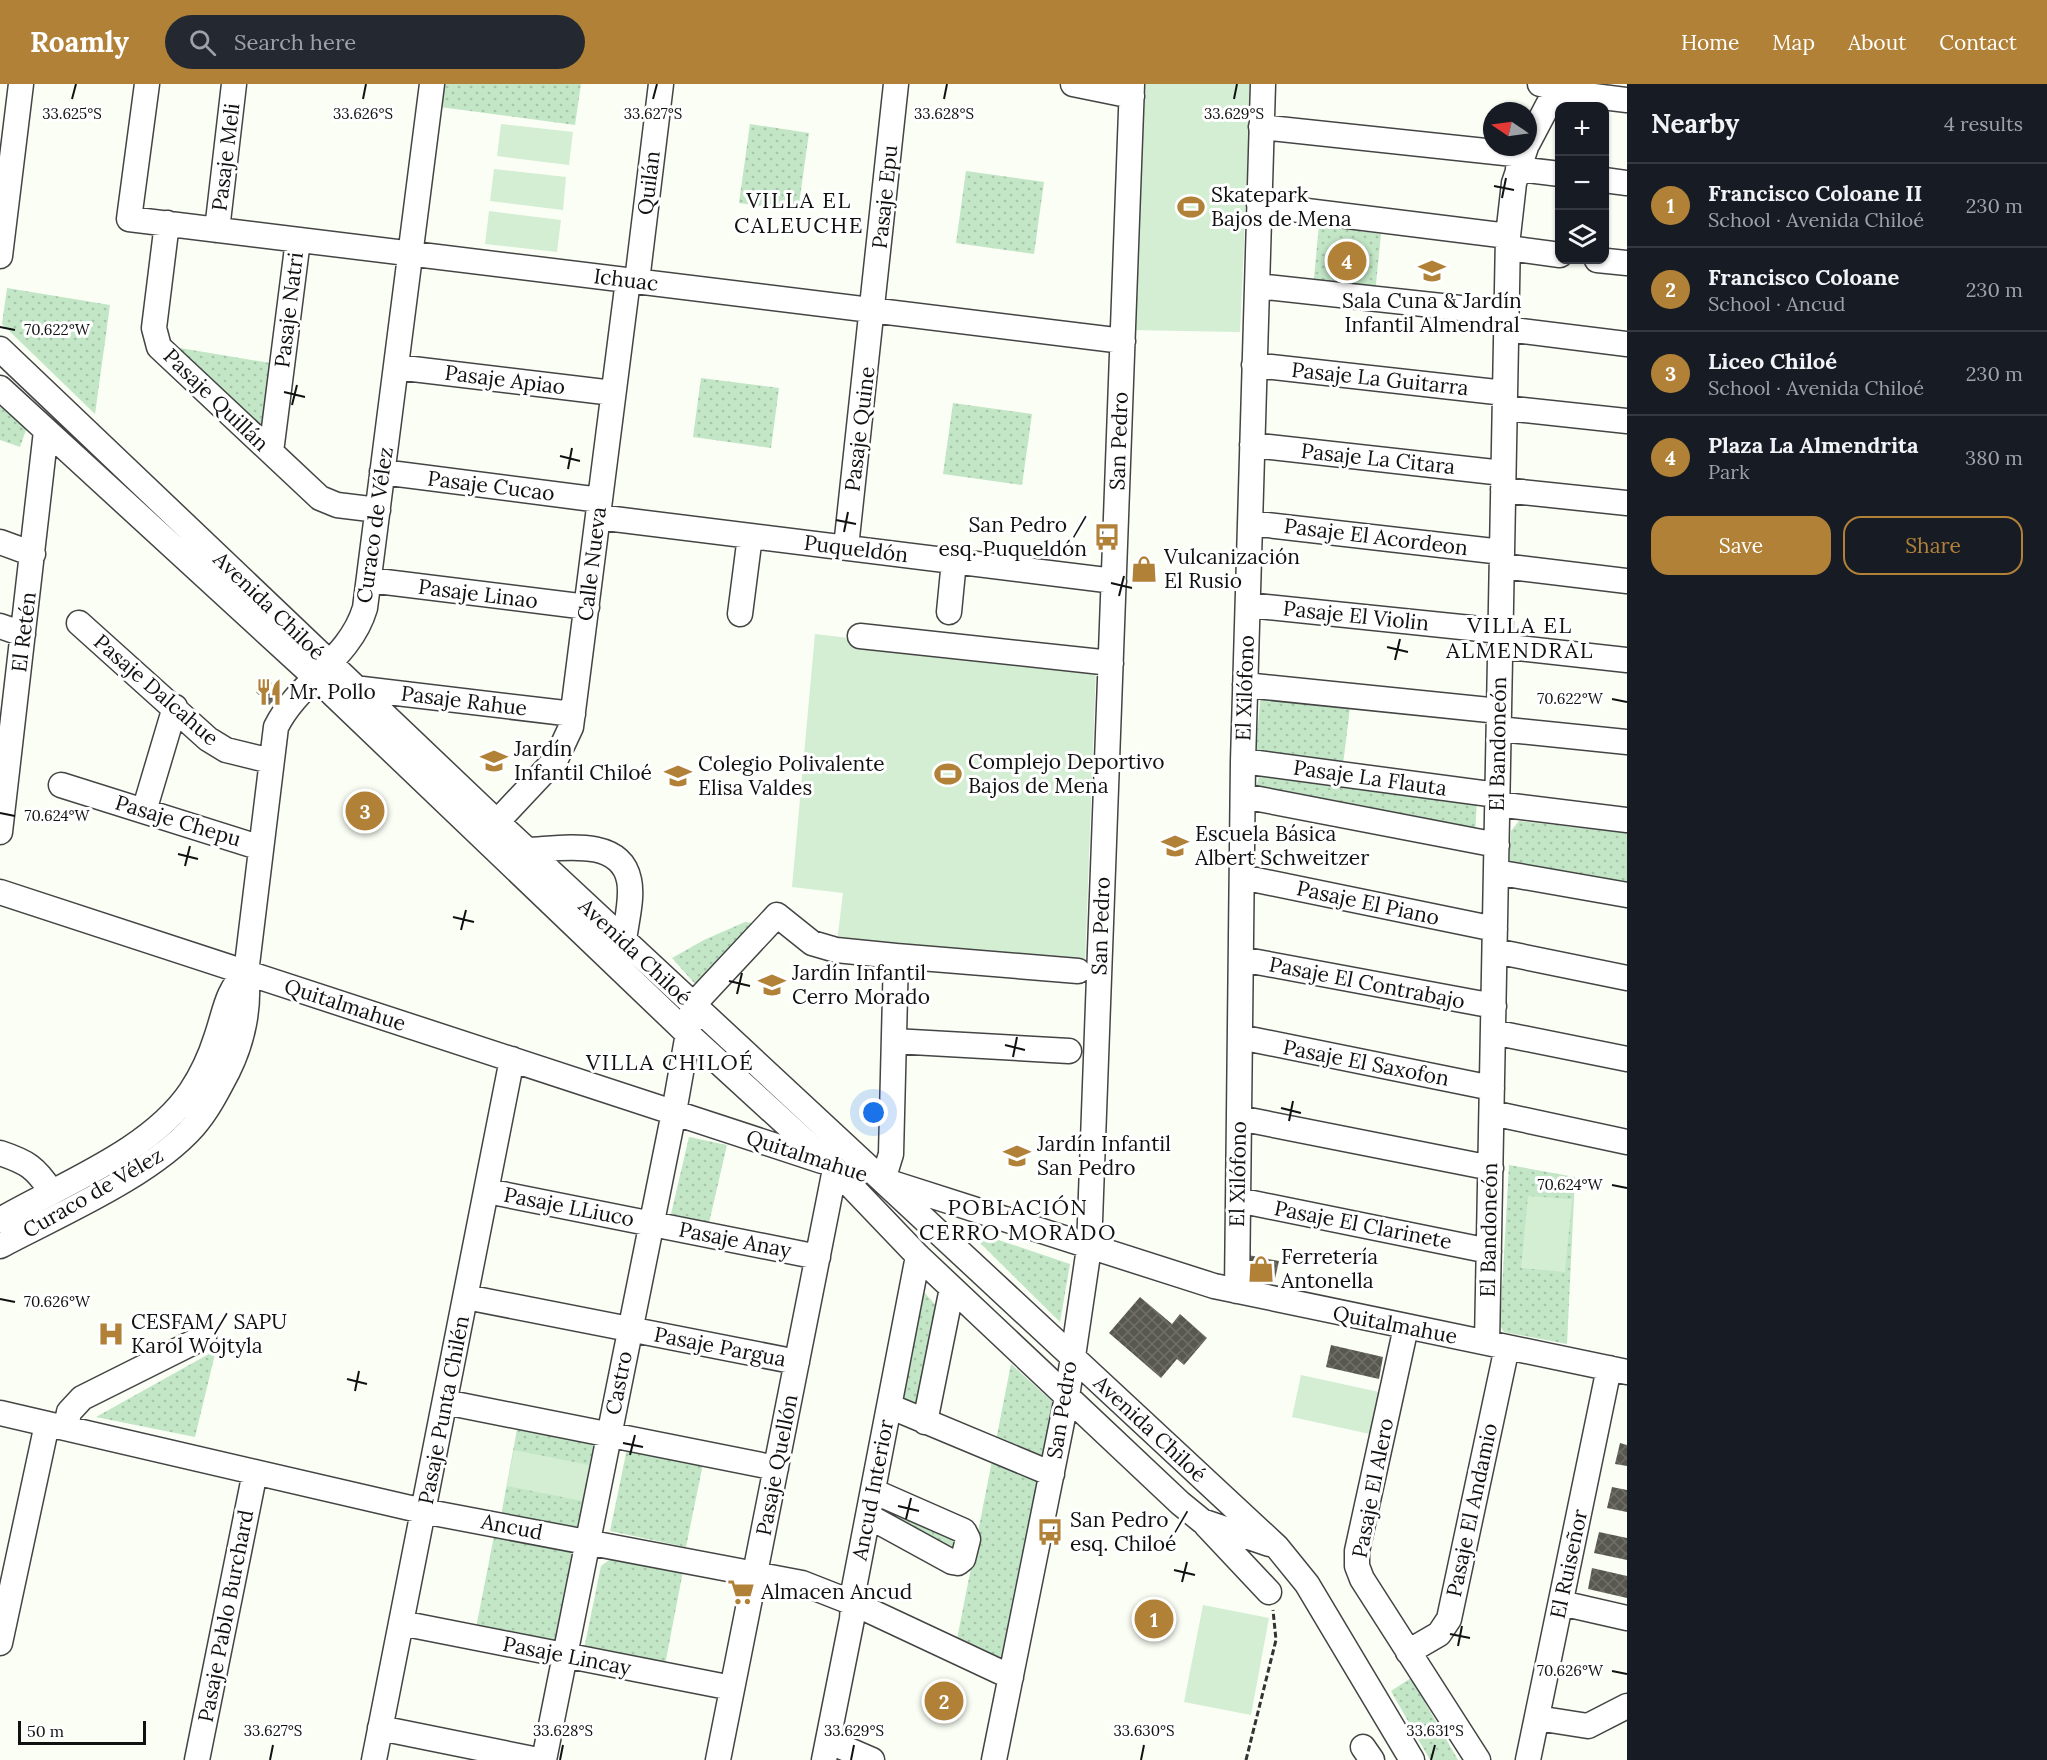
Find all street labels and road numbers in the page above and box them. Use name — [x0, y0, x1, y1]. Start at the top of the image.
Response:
street label: Pasaje Meli — [205, 101, 246, 212]
street label: Pasaje Epu — [866, 144, 903, 250]
street label: Quilán — [631, 149, 666, 217]
street label: Pasaje Natri — [268, 251, 309, 369]
street label: Ichuac — [592, 262, 660, 297]
street label: Pasaje Quillán — [158, 343, 275, 457]
street label: Pasaje La Guitarra — [1290, 356, 1470, 401]
street label: Pasaje Apiao — [443, 359, 567, 400]
street label: Pasaje Quine — [838, 365, 881, 493]
street label: San Pedro — [1103, 391, 1134, 491]
street label: Pasaje La Citara — [1300, 437, 1457, 480]
street label: Curaco de Vélez — [350, 445, 399, 605]
street label: Pasaje Cucao — [426, 464, 556, 507]
street label: Calle Nueva — [571, 505, 612, 623]
street label: Pasaje El Acordeon — [1283, 512, 1470, 561]
street label: Puqueldón — [803, 529, 910, 568]
street label: Avenida Chiloé — [207, 545, 331, 666]
street label: Pasaje Linao — [417, 573, 539, 614]
street label: El Retén — [5, 590, 42, 674]
street label: Pasaje El Violin — [1282, 594, 1431, 637]
street label: Pasaje Dalcahue — [88, 628, 224, 751]
street label: El Xilófono — [1229, 635, 1260, 741]
street label: El Bandoneón — [1483, 676, 1512, 812]
street label: Pasaje Rahue — [399, 679, 529, 722]
street label: Pasaje La Flauta — [1292, 753, 1449, 802]
street label: Pasaje Chepu — [112, 789, 244, 852]
street label: Pasaje El Piano — [1294, 874, 1442, 931]
street label: San Pedro — [1085, 876, 1116, 976]
street label: Avenida Chiloé — [572, 892, 697, 1011]
street label: Pasaje El Contrabajo — [1267, 950, 1467, 1015]
street label: Quitalmahue — [281, 972, 409, 1037]
street label: Pasaje El Saxofon — [1281, 1033, 1452, 1092]
street label: El Xilófono — [1223, 1121, 1252, 1227]
street label: Quitalmahue — [743, 1123, 871, 1188]
street label: Curaco de Vélez — [18, 1142, 168, 1244]
street label: El Bandoneón — [1474, 1162, 1503, 1298]
street label: Pasaje LLiuco — [502, 1181, 637, 1232]
street label: Pasaje El Clarinete — [1272, 1194, 1454, 1255]
street label: Pasaje Anay — [677, 1215, 794, 1264]
street label: Quitalmahue — [1331, 1299, 1460, 1350]
street label: Pasaje Punta Chilén — [412, 1313, 475, 1507]
street label: Pasaje Pargua — [652, 1320, 788, 1373]
street label: Castro — [599, 1349, 638, 1417]
street label: San Pedro — [1040, 1359, 1083, 1461]
street label: Avenida Chiloé — [1087, 1369, 1212, 1488]
street label: Pasaje Quellón — [750, 1392, 803, 1538]
street label: Pasaje El Alero — [1346, 1416, 1399, 1560]
street label: Ancud Interior — [845, 1417, 899, 1564]
street label: Pasaje El Andamio — [1440, 1421, 1503, 1599]
street label: Pasaje Pablo Burchard — [192, 1507, 259, 1725]
street label: Ancud — [478, 1507, 545, 1546]
street label: El Ruiseñor — [1544, 1507, 1593, 1621]
street label: Pasaje Lincay — [501, 1630, 633, 1681]

